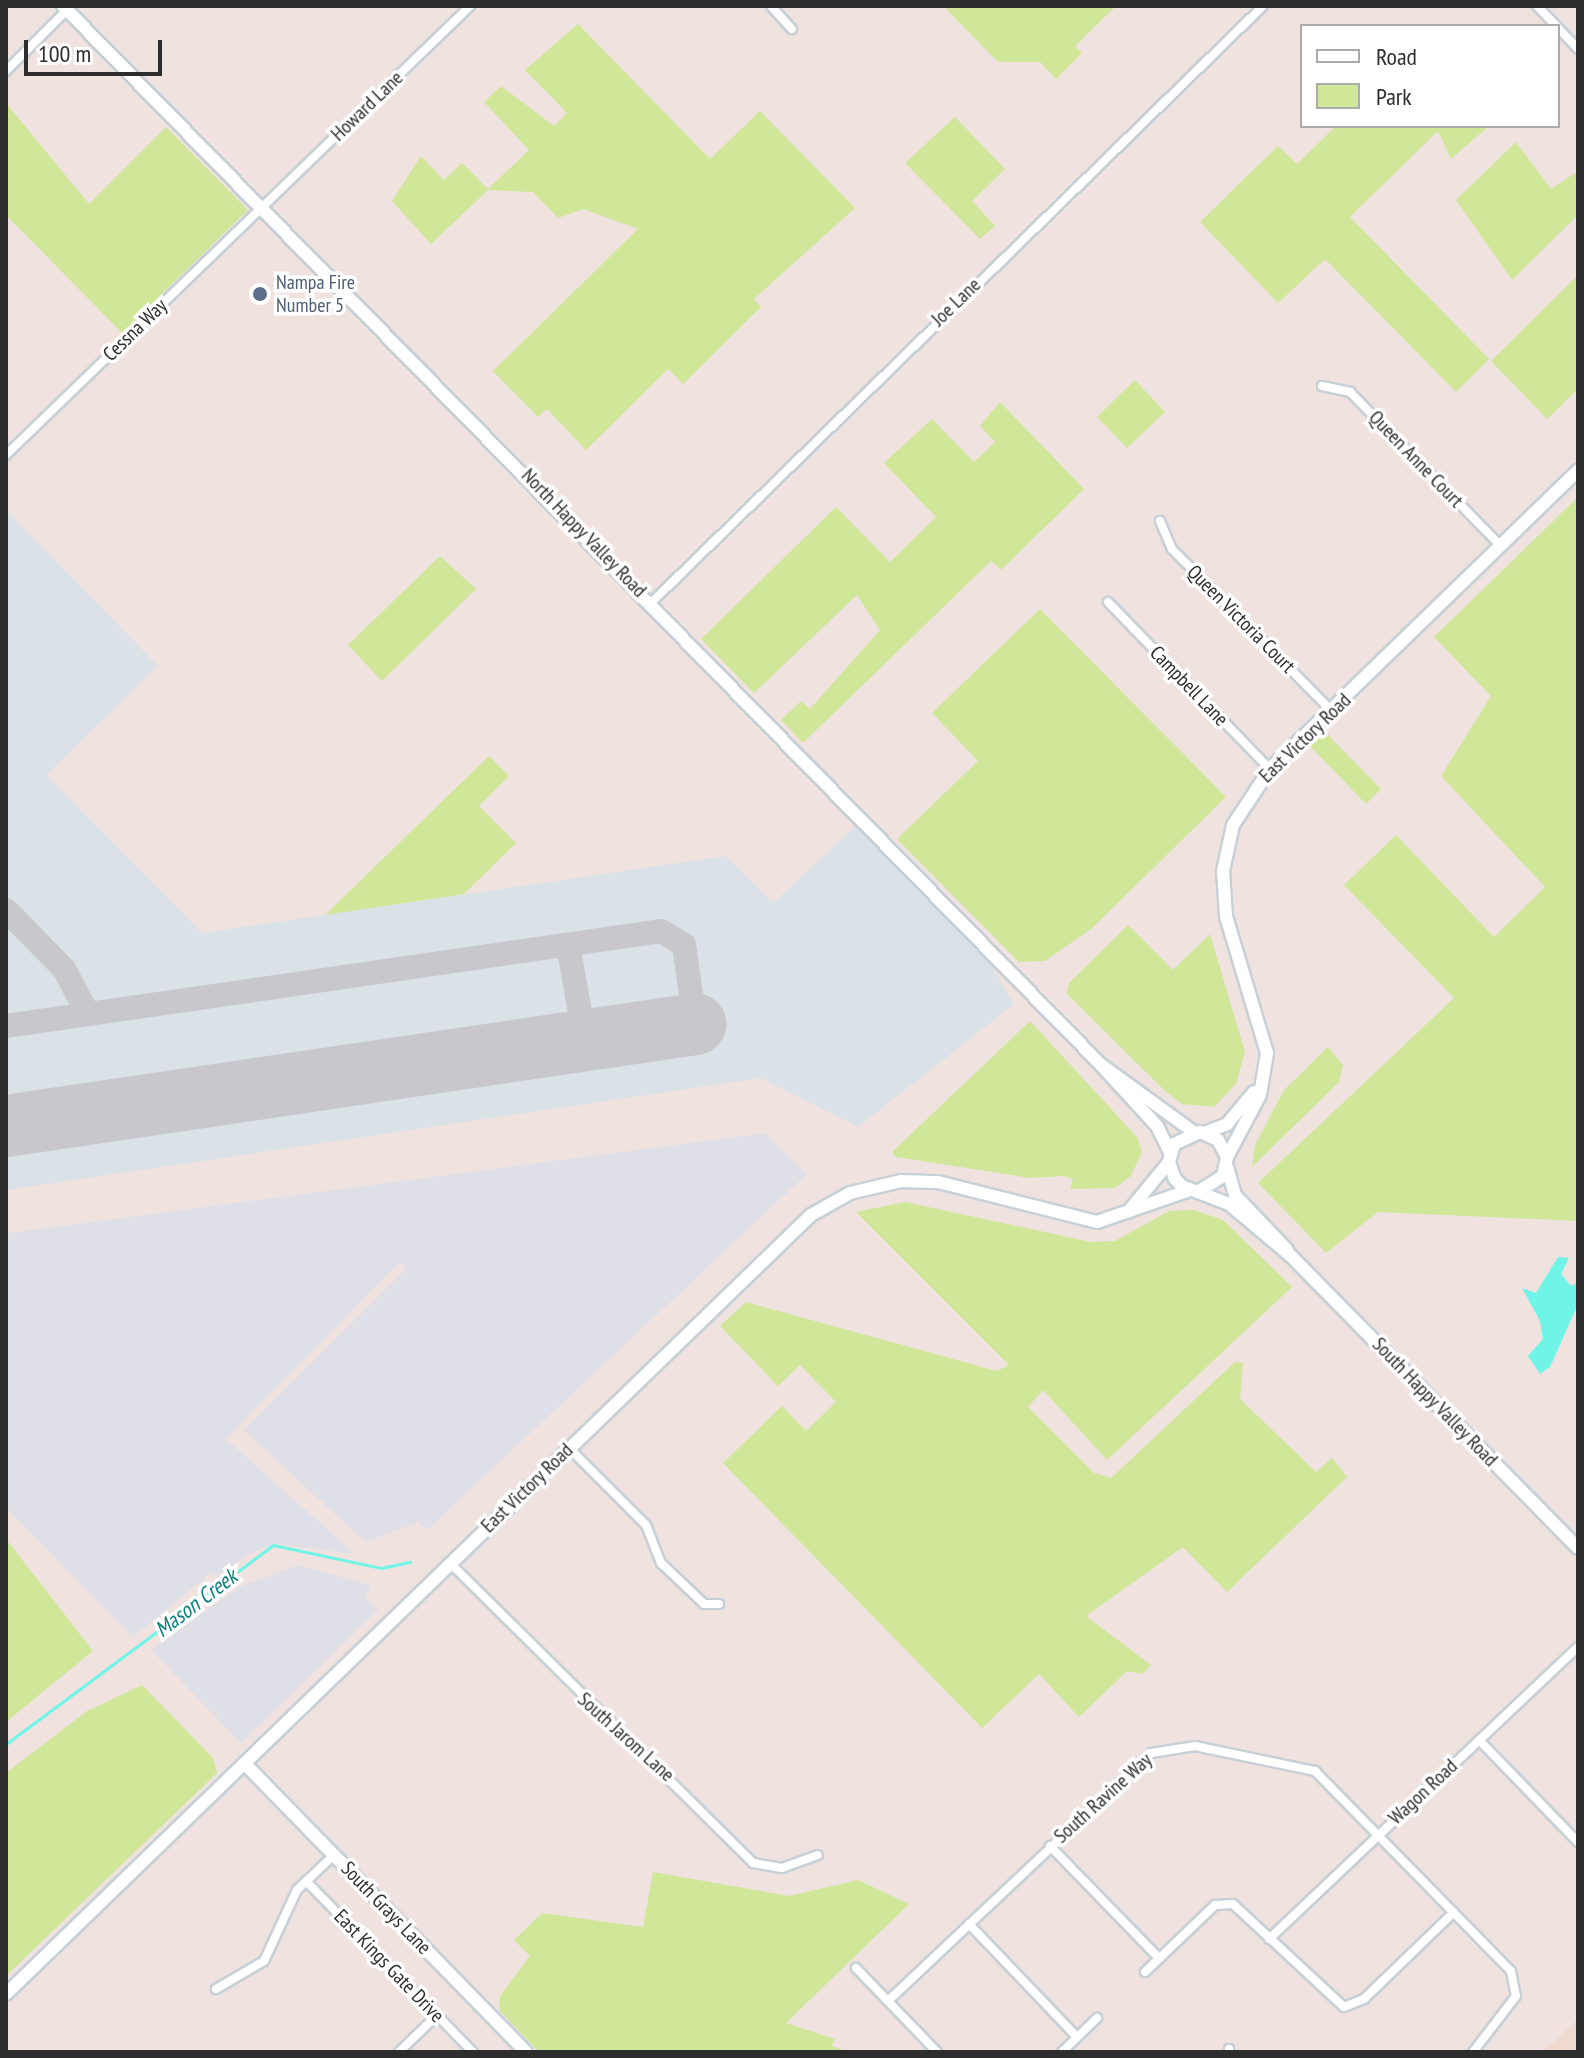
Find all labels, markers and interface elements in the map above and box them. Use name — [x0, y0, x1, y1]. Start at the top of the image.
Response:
scale bar — [28, 24, 166, 74]
legend — [1300, 24, 1560, 128]
text: 100 m — [38, 38, 91, 69]
text: Road — [1376, 41, 1417, 72]
street label: Howard Lane — [326, 66, 408, 146]
text: Park — [1376, 81, 1412, 112]
place label: Nampa Fire Number 5 — [276, 270, 355, 317]
street label: Joe Lane — [926, 273, 986, 331]
marker: Nampa Fire Number 5 — [251, 285, 269, 303]
street label: Cessna Way — [98, 294, 172, 366]
street label: Queen Anne Court — [1364, 405, 1468, 513]
street label: North Happy Valley Road — [516, 463, 652, 603]
street label: Queen Victoria Court — [1182, 560, 1300, 678]
street label: Campbell Lane — [1145, 641, 1233, 731]
street label: East Victory Road — [1254, 688, 1356, 788]
street label: South Happy Valley Road — [1367, 1332, 1503, 1472]
street label: East Victory Road — [476, 1438, 578, 1538]
water label: Mason Creek — [150, 1563, 242, 1643]
street label: South Jarom Lane — [573, 1687, 679, 1787]
street label: South Ravine Way — [1049, 1748, 1157, 1848]
street label: Wagon Road — [1384, 1754, 1462, 1830]
street label: South Grays Lane — [336, 1857, 436, 1959]
street label: East Kings Gate Drive — [329, 1905, 449, 2027]

